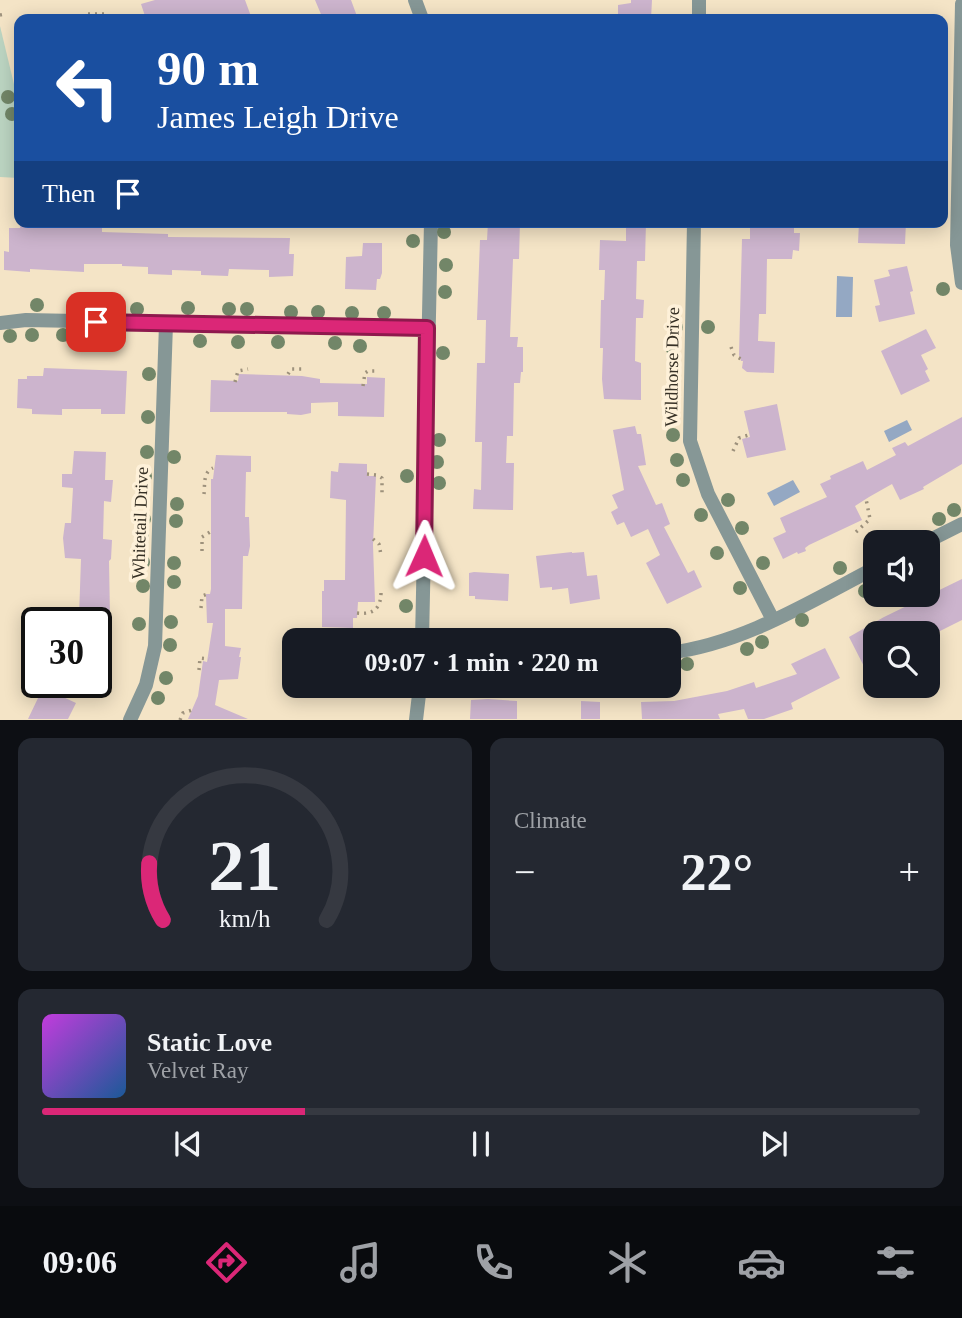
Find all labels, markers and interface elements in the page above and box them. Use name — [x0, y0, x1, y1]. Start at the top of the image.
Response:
text: 90 m — [157, 41, 259, 96]
icon: left — [42, 42, 133, 133]
text: James Leigh Drive — [157, 99, 399, 135]
icon: arrive — [109, 175, 147, 213]
text: Then — [42, 179, 95, 208]
pin — [66, 292, 126, 352]
icon: arrive — [77, 303, 115, 341]
street label: Wildhorse Drive — [661, 307, 683, 427]
street label: Whitetail Drive — [128, 466, 152, 580]
position arrow — [387, 519, 461, 593]
map controls — [863, 530, 940, 698]
button: sound — [863, 530, 940, 607]
speed limit sign: 30 — [21, 607, 112, 698]
button: search — [863, 621, 940, 698]
text: 09:07 · 1 min · 220 m — [365, 648, 599, 677]
text: Climate — [514, 808, 587, 833]
text: 21 — [209, 826, 281, 907]
text: 22° — [681, 844, 753, 901]
text: − — [514, 851, 535, 893]
text: + — [899, 851, 920, 893]
text: km/h — [219, 905, 271, 932]
text: Static Love — [147, 1028, 272, 1057]
text: Velvet Ray — [147, 1058, 249, 1083]
icon: previous — [169, 1125, 207, 1163]
icon: pause — [462, 1125, 500, 1163]
icon: next — [755, 1125, 793, 1163]
icon: directions — [202, 1238, 251, 1287]
icon: music — [336, 1238, 385, 1287]
icon: phone — [469, 1238, 518, 1287]
icon: climate — [603, 1238, 652, 1287]
icon: car — [737, 1238, 786, 1287]
icon: filters — [871, 1238, 920, 1287]
text: 09:06 — [42, 1244, 117, 1280]

